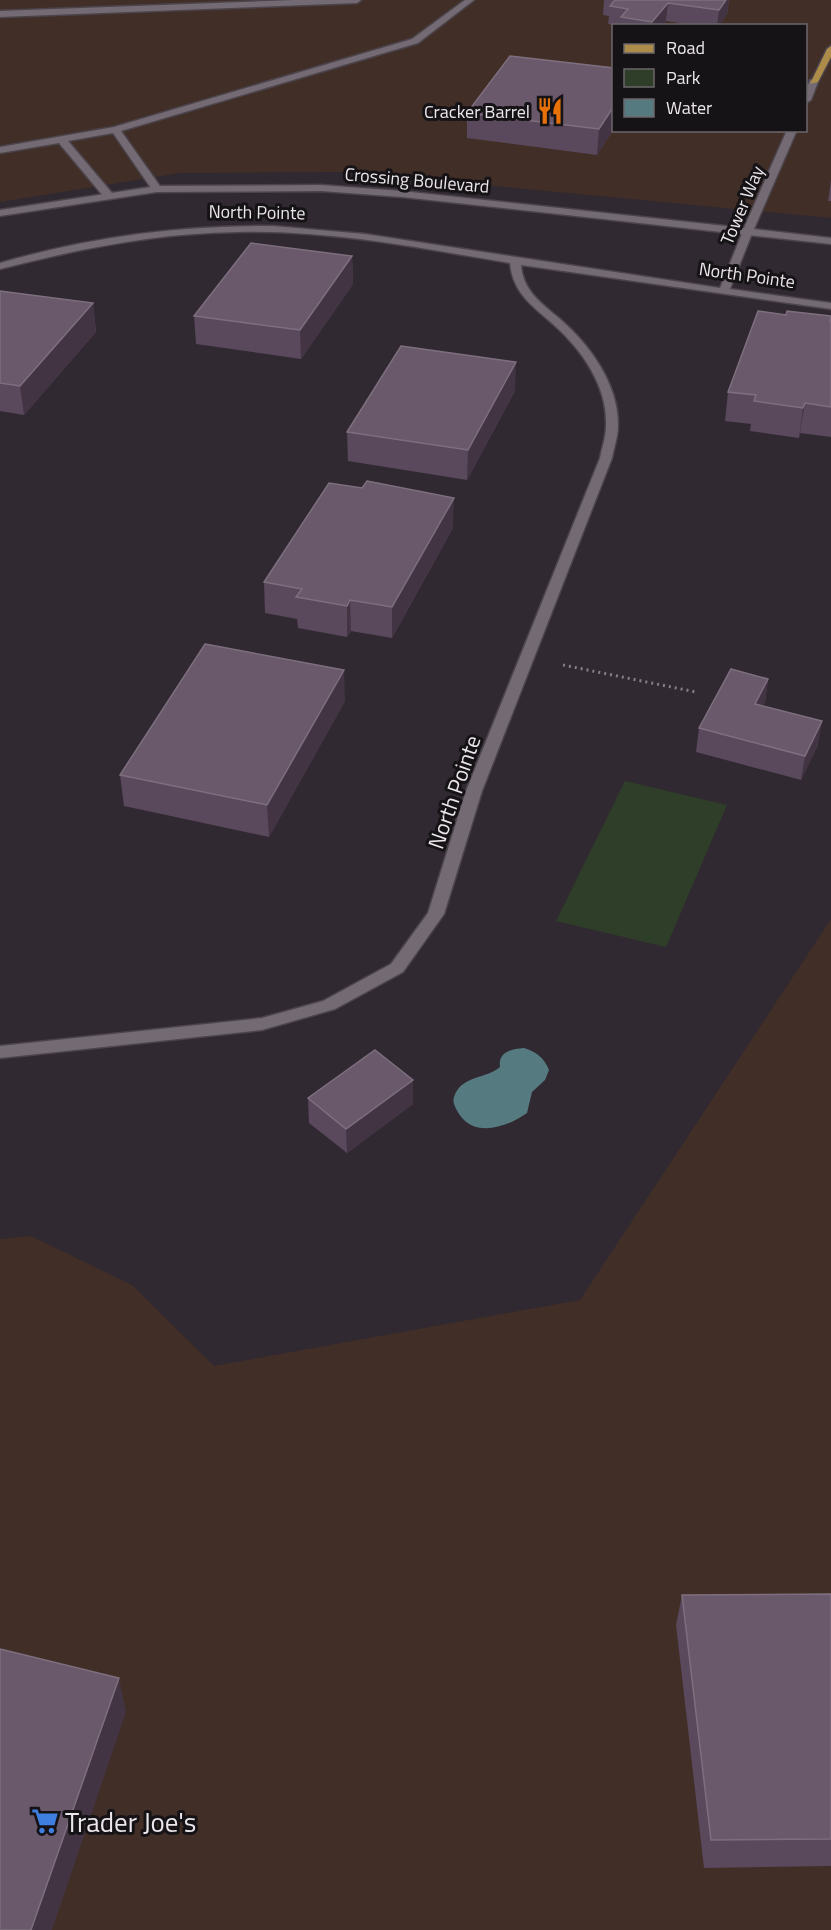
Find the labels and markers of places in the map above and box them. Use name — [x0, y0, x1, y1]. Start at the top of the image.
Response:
restaurant icon: Cracker Barrel — [535, 96, 565, 126]
place label: Cracker Barrel — [424, 98, 530, 125]
place label: Trader Joe's — [65, 1801, 196, 1842]
supermarket icon: Trader Joe's — [30, 1806, 60, 1836]

